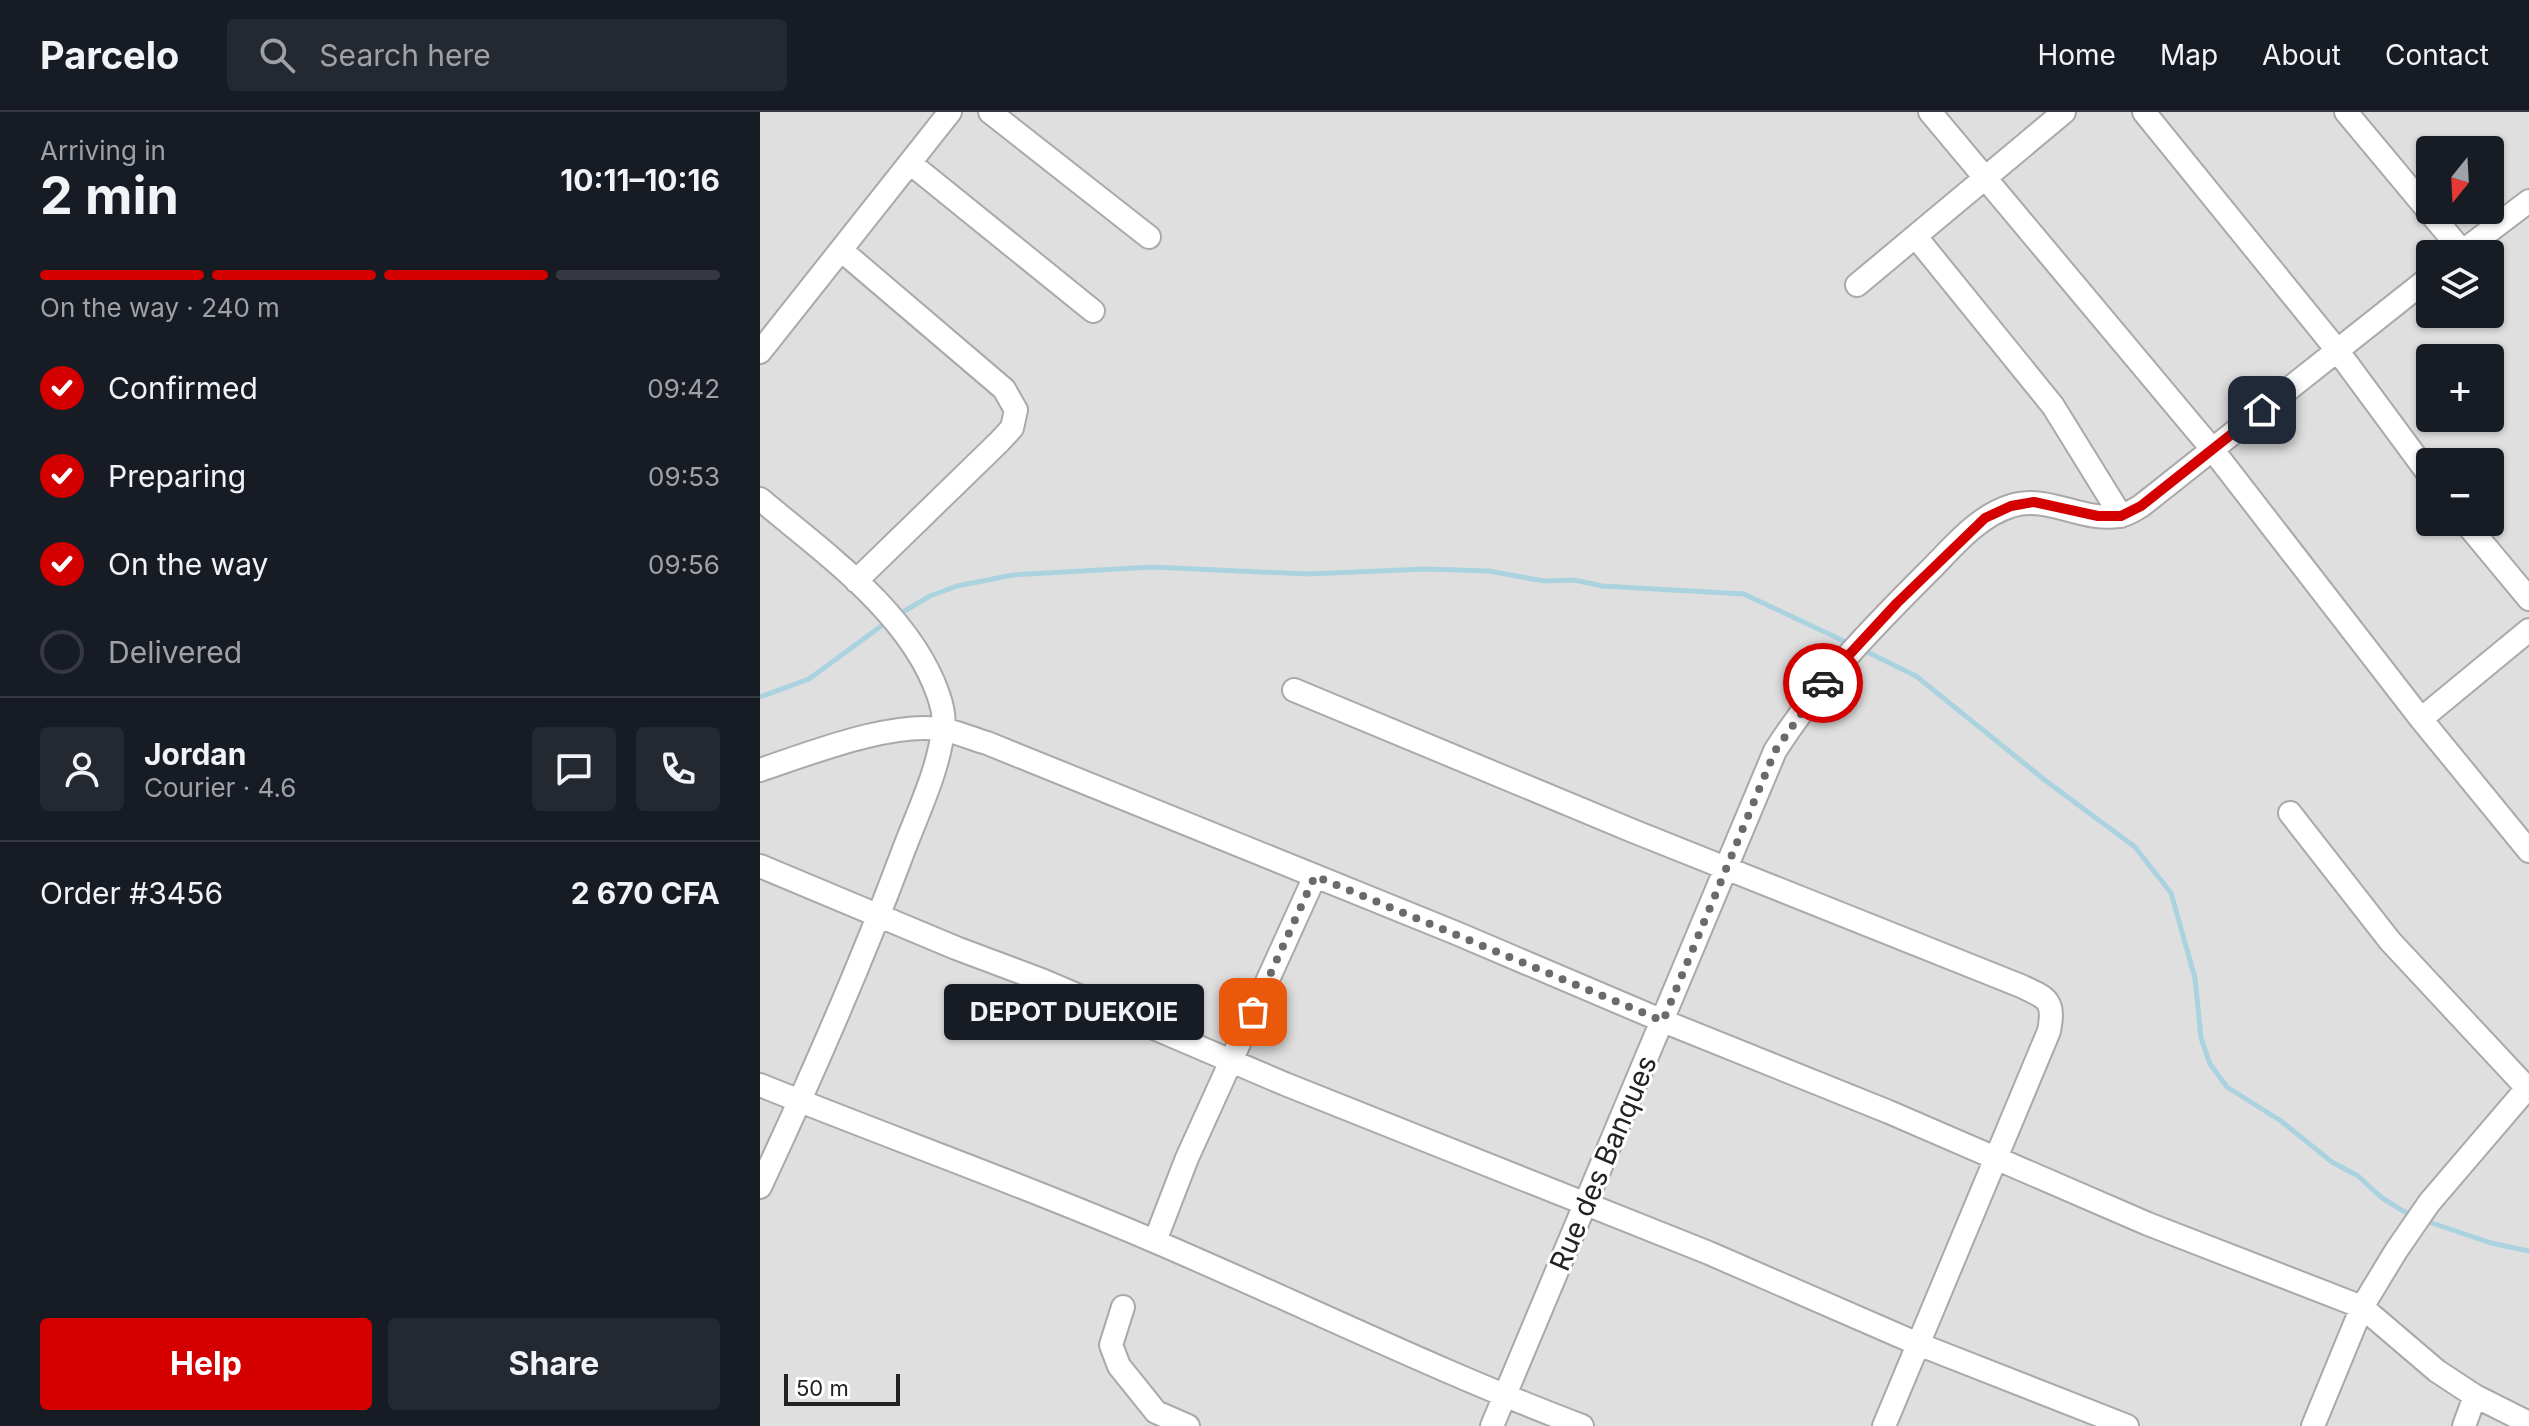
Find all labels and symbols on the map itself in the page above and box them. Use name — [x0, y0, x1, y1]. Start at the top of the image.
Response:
north arrow — [2416, 136, 2504, 224]
pin — [2228, 376, 2296, 444]
courier — [1783, 643, 1863, 723]
pin — [1219, 978, 1287, 1046]
callout: DEPOT DUEKOIE — [945, 984, 1205, 1040]
street label: Rue des Banques — [1542, 1050, 1664, 1276]
scale bar — [784, 1370, 900, 1406]

